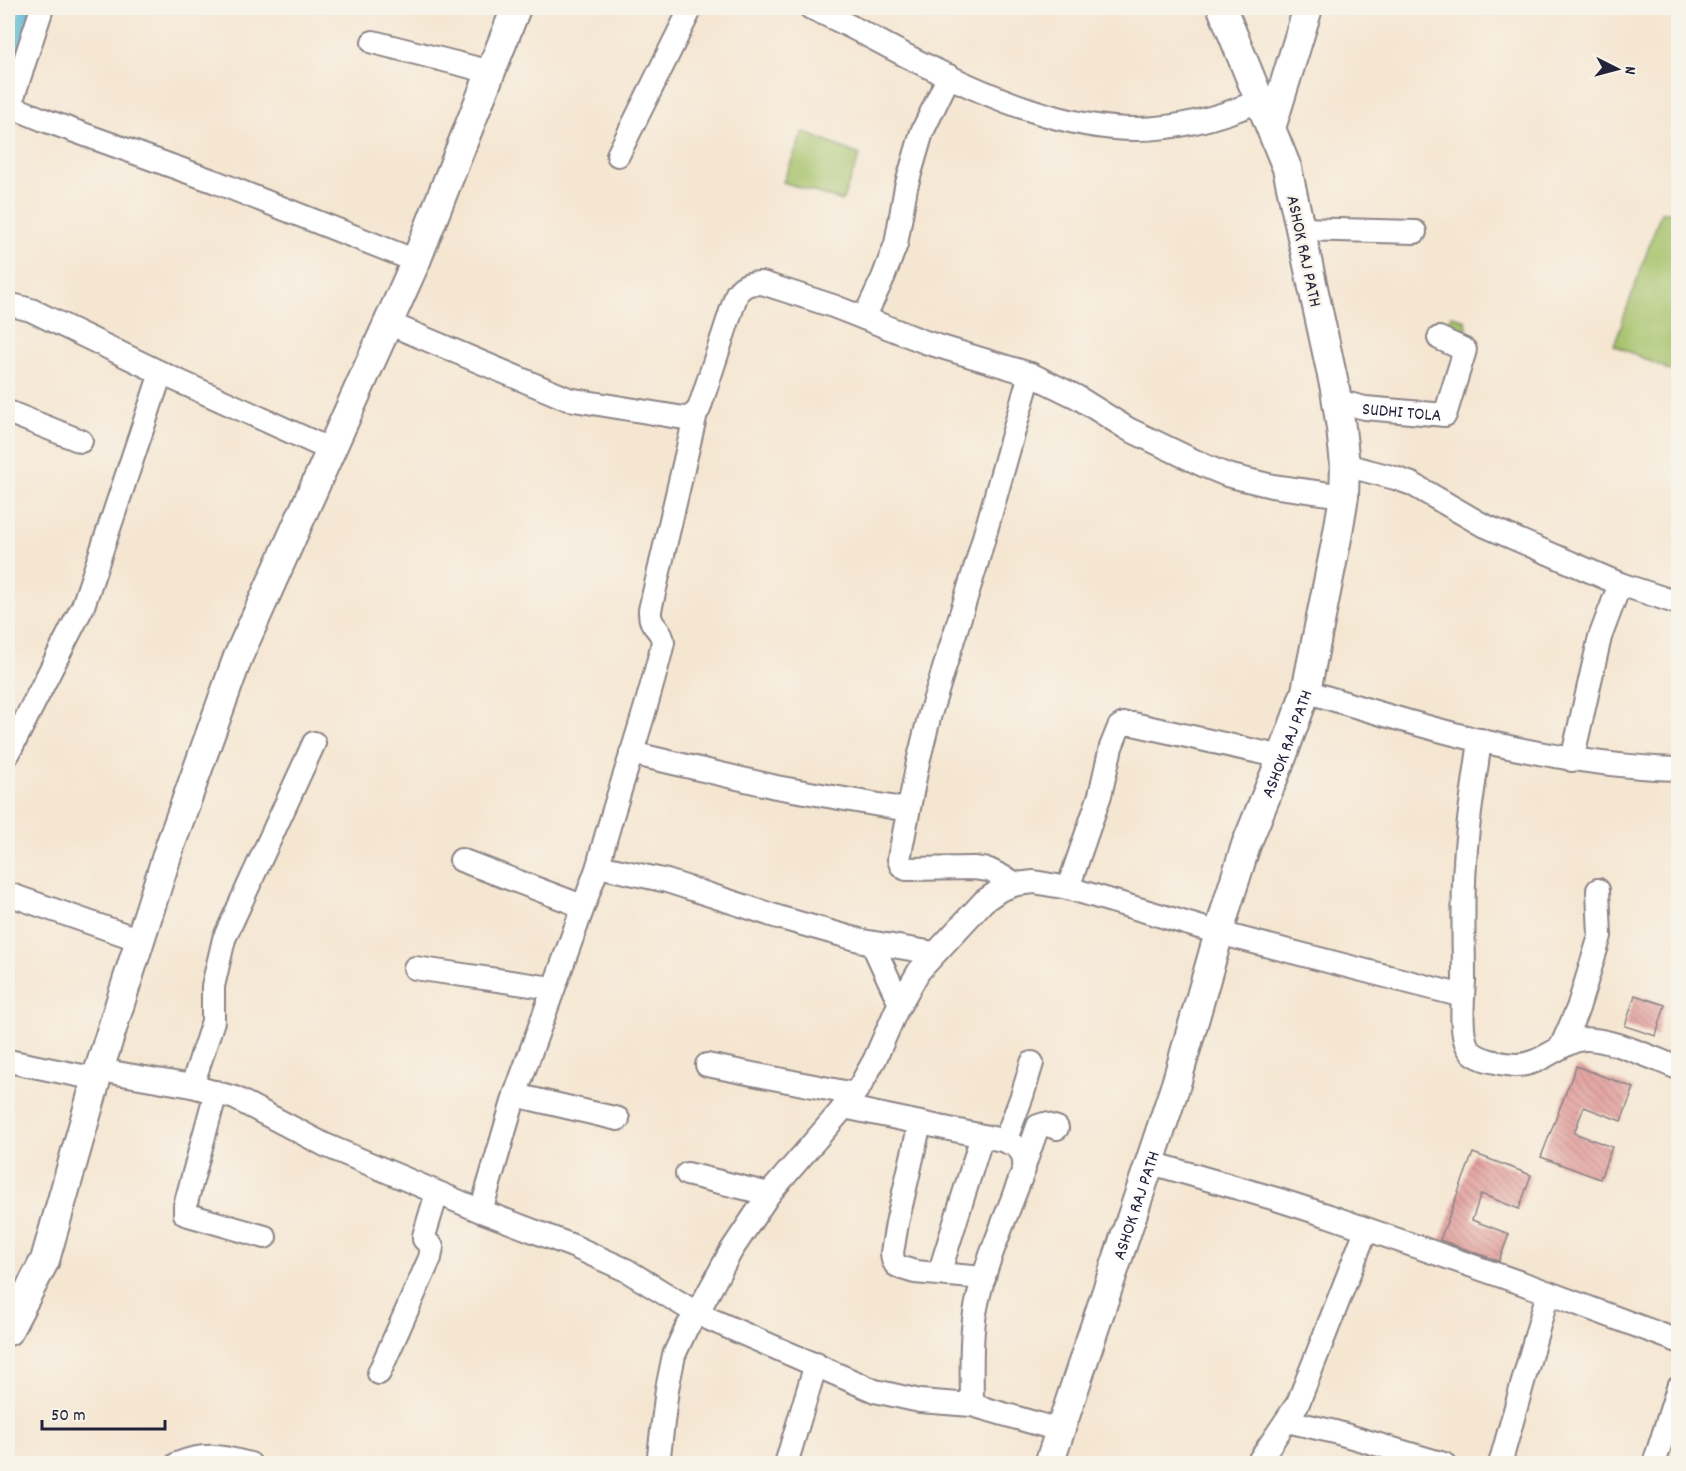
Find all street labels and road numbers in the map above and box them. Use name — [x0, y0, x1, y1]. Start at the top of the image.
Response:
street label: ASHOK RAJ PATH — [1279, 193, 1327, 310]
street label: SUDHI TOLA — [1361, 398, 1443, 430]
street label: ASHOK RAJ PATH — [1257, 687, 1320, 802]
street label: ASHOK RAJ PATH — [1108, 1148, 1168, 1264]

